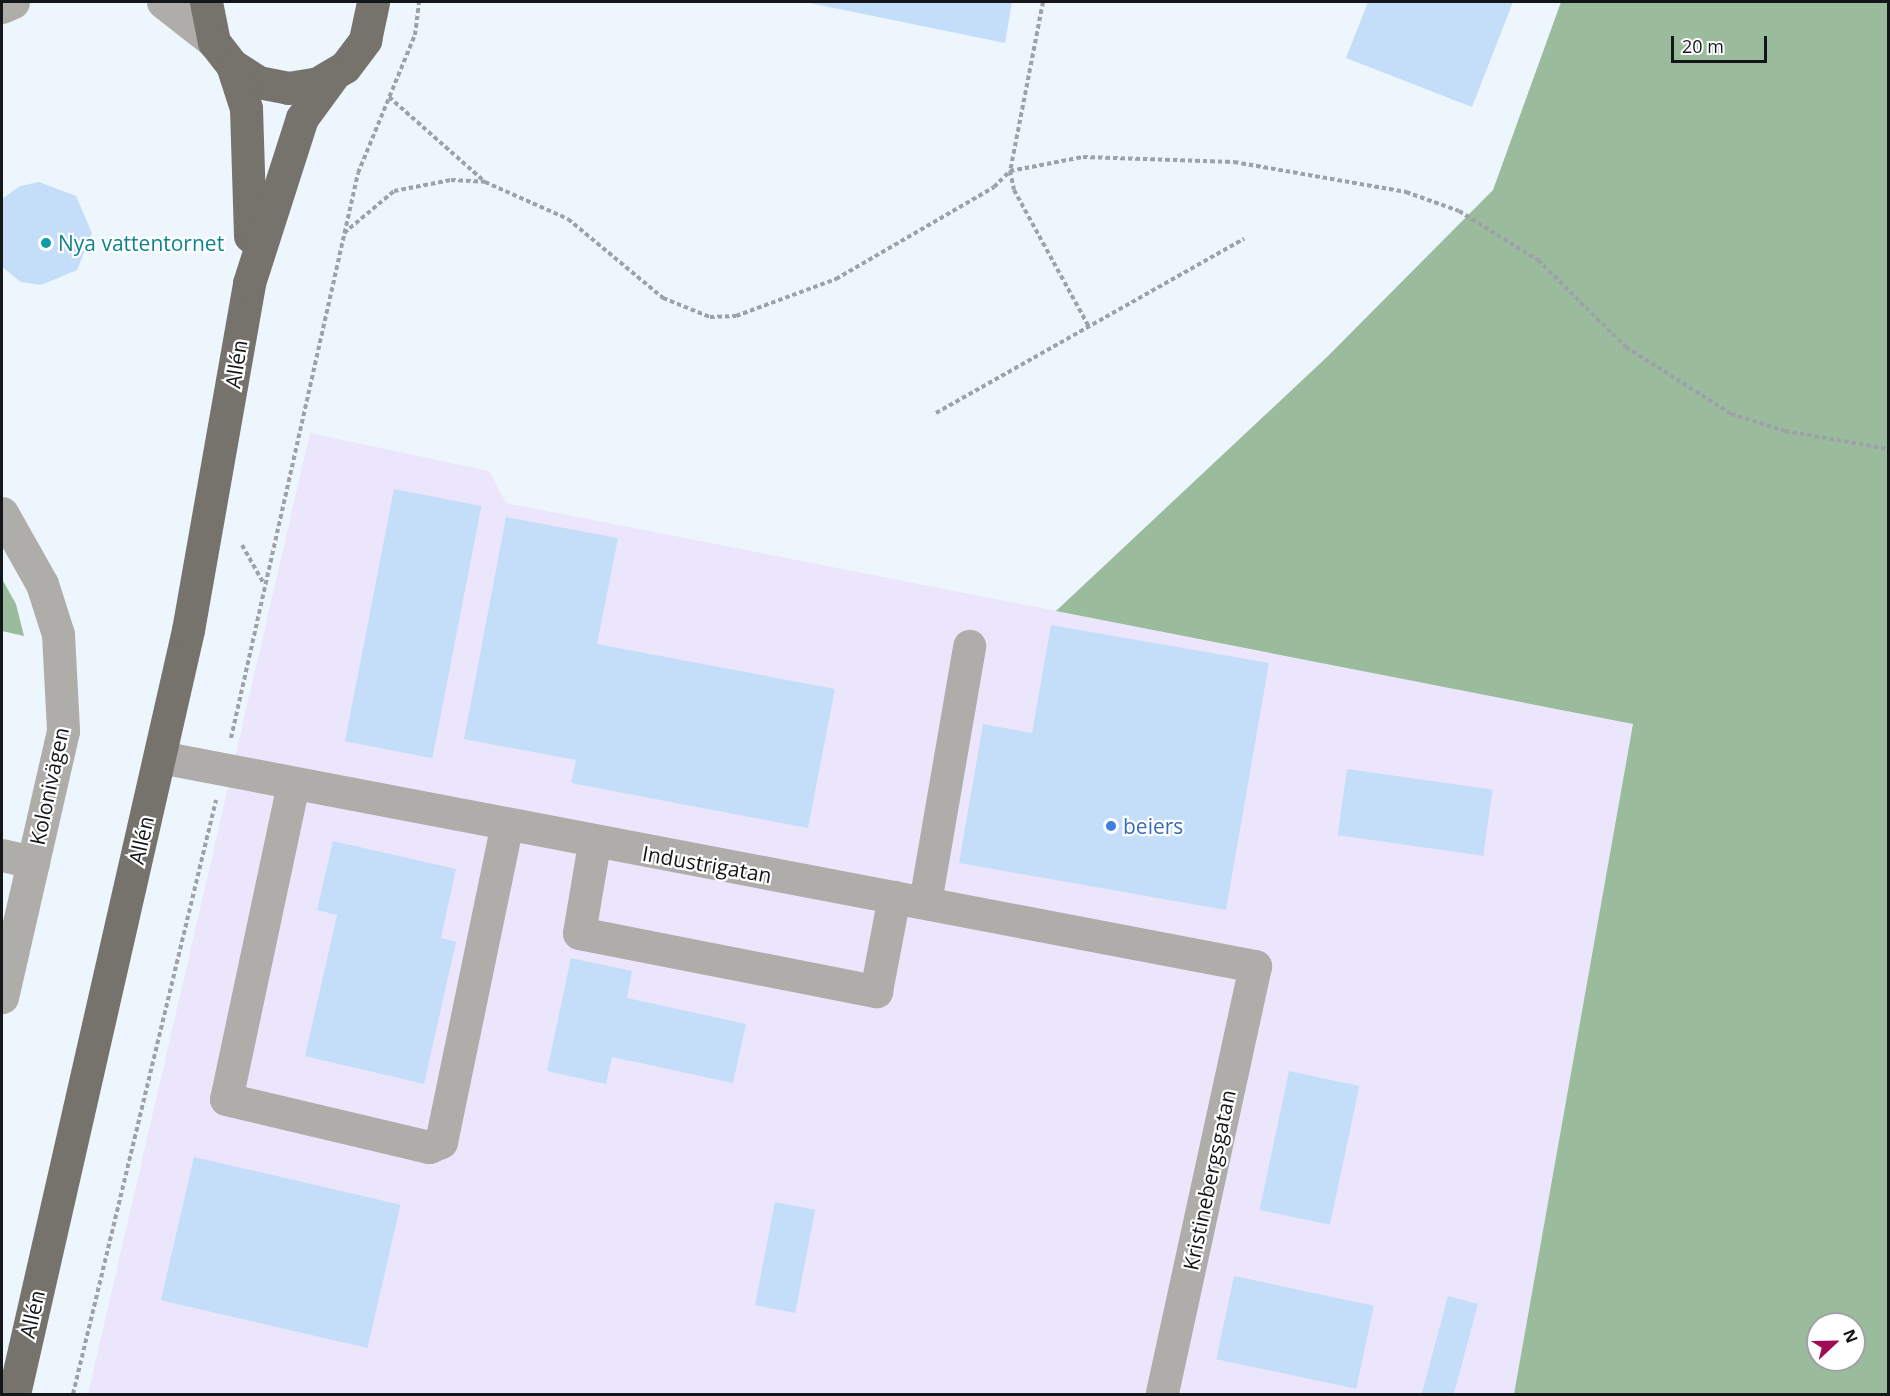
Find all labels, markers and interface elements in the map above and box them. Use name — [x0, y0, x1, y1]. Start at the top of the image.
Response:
scale bar — [1674, 24, 1770, 62]
text: 20 m — [1682, 34, 1724, 58]
place label: Nya vattentornet — [58, 230, 224, 256]
marker: Nya vattentornet — [39, 236, 53, 250]
street label: Allén — [220, 338, 252, 390]
street label: Kolonivägen — [24, 725, 74, 847]
place label: beiers — [1123, 813, 1183, 839]
street label: Allén — [123, 814, 159, 866]
marker: beiers — [1104, 819, 1118, 833]
street label: Industrigatan — [640, 840, 774, 888]
street label: Kristinebergsgatan — [1178, 1087, 1240, 1273]
street label: Allén — [14, 1288, 50, 1340]
north arrow — [1806, 1312, 1866, 1372]
text: N — [1838, 1326, 1863, 1346]

